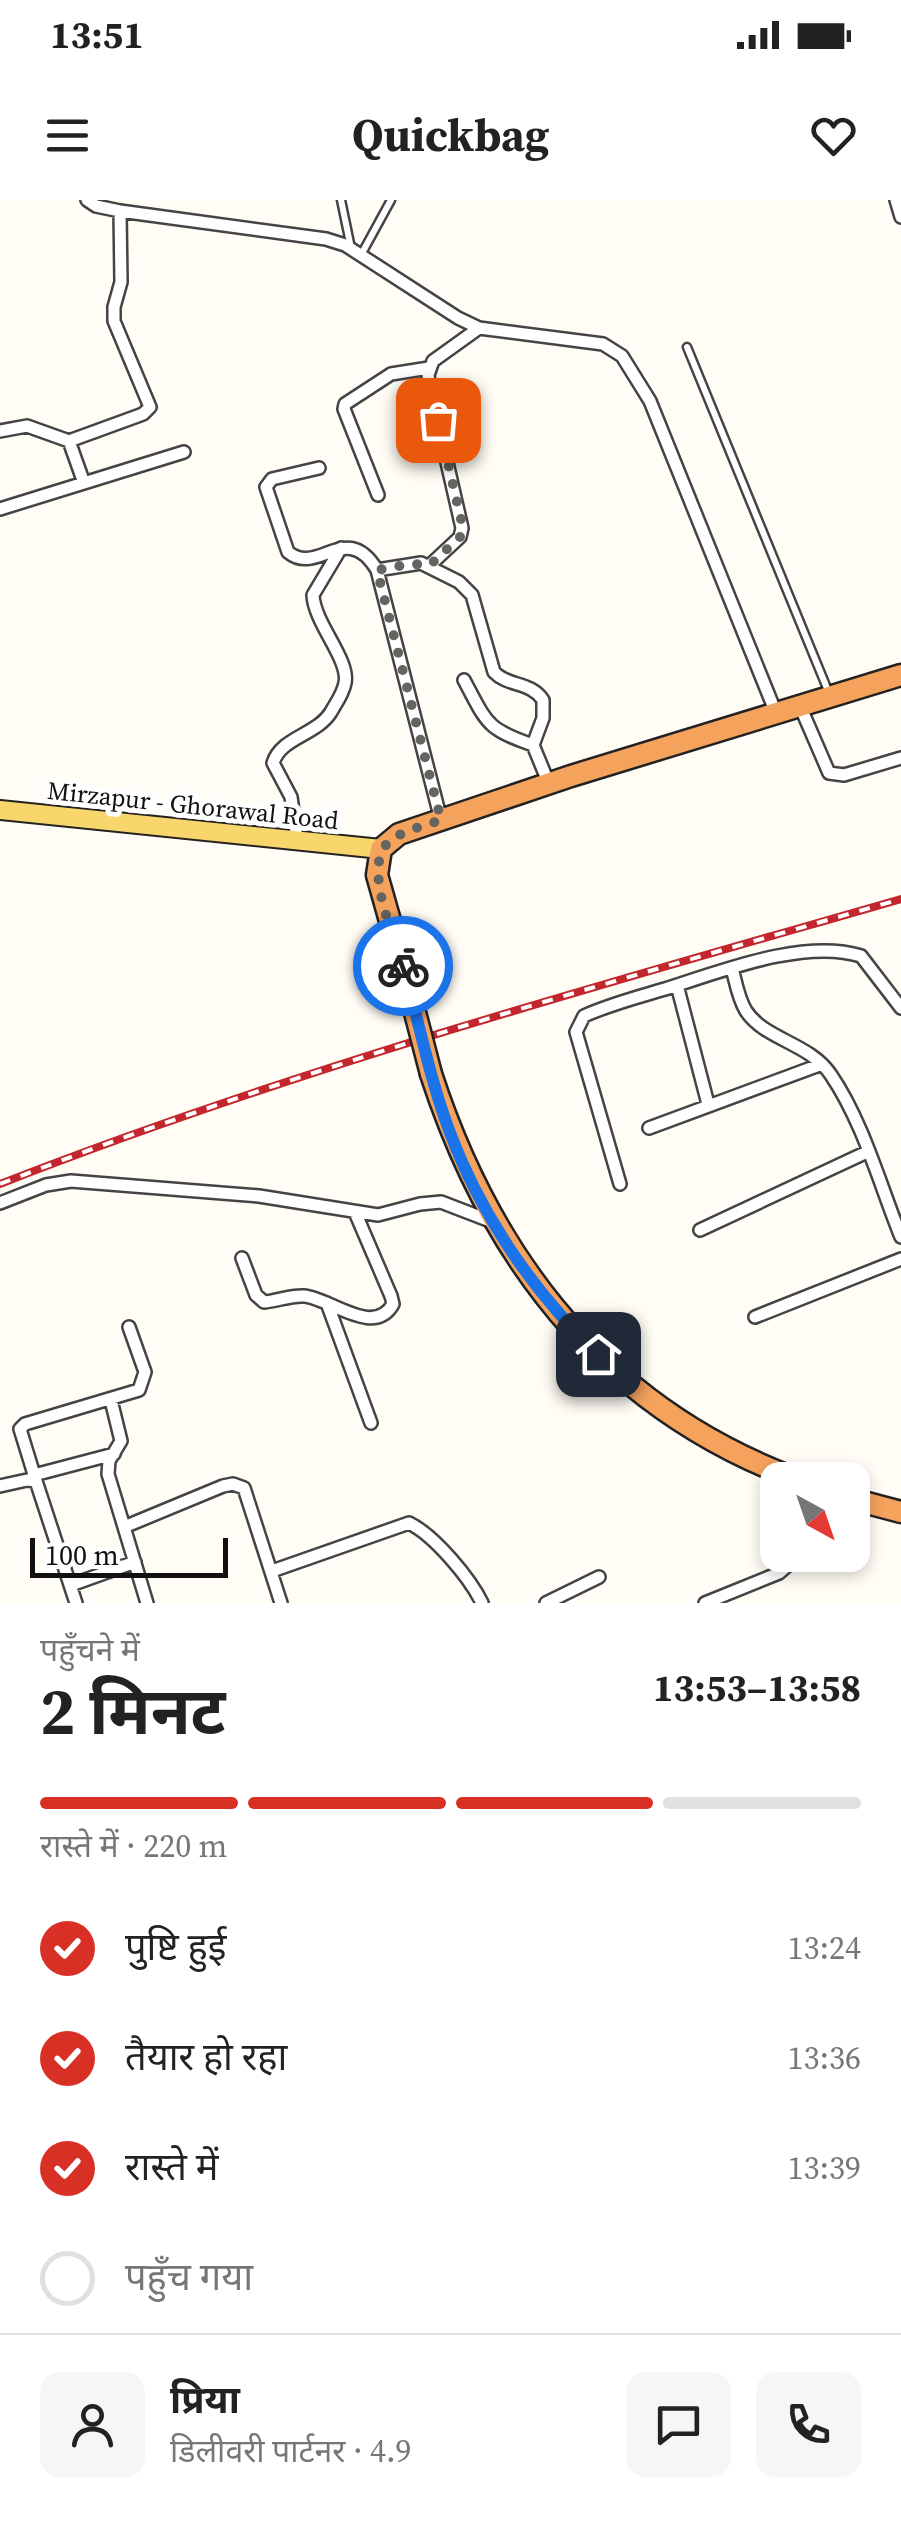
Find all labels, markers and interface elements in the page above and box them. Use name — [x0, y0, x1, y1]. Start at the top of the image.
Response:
text: 13:51 — [50, 9, 144, 61]
text: Quickbag — [352, 104, 549, 166]
icon: menu — [40, 108, 95, 163]
icon: heart — [806, 108, 861, 163]
pin — [396, 378, 481, 463]
icon: bag — [411, 393, 466, 448]
street label: Mirzapur - Ghorawal Road — [46, 773, 340, 837]
courier — [353, 916, 453, 1016]
icon: bike — [376, 939, 431, 994]
pin — [556, 1312, 641, 1397]
icon: home — [571, 1327, 626, 1382]
north arrow — [760, 1462, 870, 1572]
map controls — [760, 1462, 870, 1572]
scale bar — [30, 1533, 228, 1578]
text: 100 m — [45, 1536, 119, 1574]
text: पहुँचने में — [40, 1628, 140, 1672]
text: 13:53–13:58 — [653, 1662, 861, 1714]
text: 2 मिनट — [40, 1667, 226, 1756]
text: रास्ते में · 220 m — [40, 1824, 227, 1868]
icon: check — [40, 1921, 95, 1976]
text: पुष्टि हुई — [125, 1921, 226, 1973]
text: 13:24 — [787, 1926, 861, 1970]
icon: check — [40, 2031, 95, 2086]
text: तैयार हो रहा — [125, 2031, 287, 2083]
text: 13:36 — [787, 2036, 861, 2080]
icon: check — [40, 2141, 95, 2196]
text: रास्ते में — [125, 2141, 218, 2193]
text: 13:39 — [787, 2146, 861, 2190]
text: पहुँच गया — [125, 2251, 253, 2303]
button: person — [40, 2372, 145, 2477]
button: chat — [626, 2372, 731, 2477]
button: phone — [756, 2372, 861, 2477]
text: प्रिया — [170, 2374, 240, 2426]
text: डिलीवरी पार्टनर · 4.9 — [170, 2429, 412, 2473]

